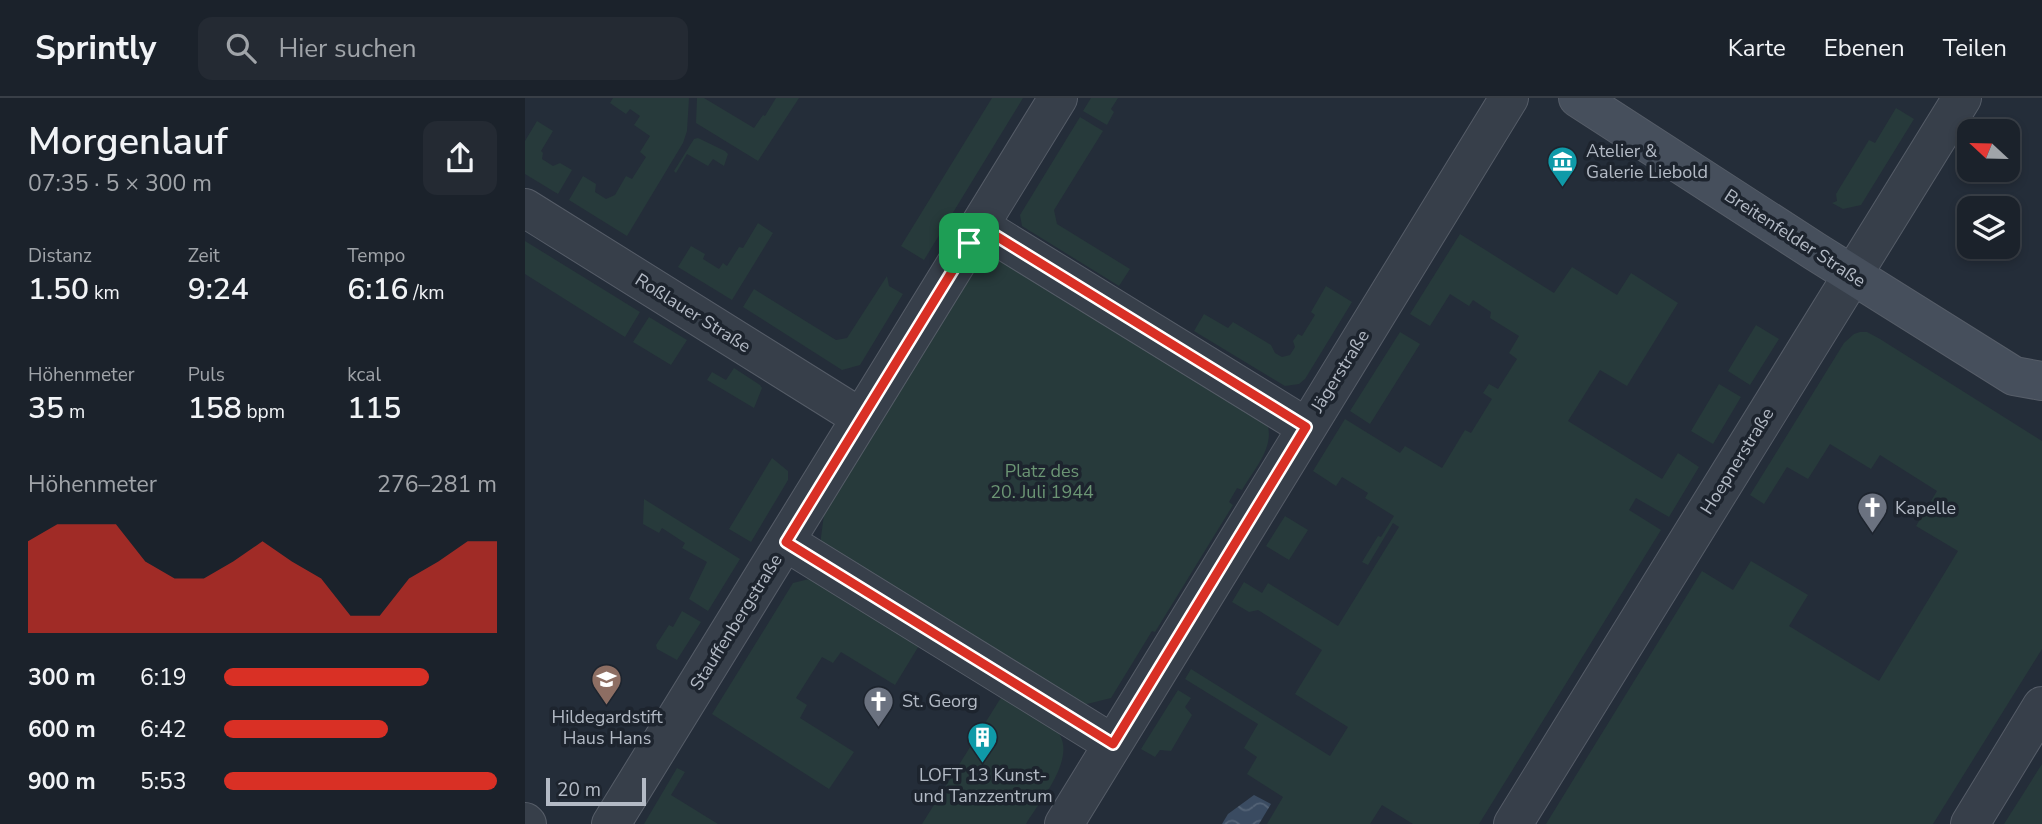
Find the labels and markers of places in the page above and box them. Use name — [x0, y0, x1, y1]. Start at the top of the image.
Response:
place label: Atelier & Galerie Liebold — [1586, 139, 1708, 184]
museum icon: Atelier & Galerie Liebold — [1546, 144, 1580, 188]
pin — [939, 213, 999, 273]
church icon: Kapelle — [1855, 491, 1889, 535]
place label: Kapelle — [1895, 496, 1956, 520]
school or university icon: Hildegardstift Haus Hans — [590, 662, 624, 706]
church icon: St. Georg — [862, 684, 896, 728]
place label: St. Georg — [902, 689, 978, 713]
place label: Hildegardstift Haus Hans — [551, 705, 663, 750]
building icon: LOFT 13 Kunst- und Tanzzentrum — [966, 720, 1000, 764]
place label: LOFT 13 Kunst- und Tanzzentrum — [913, 763, 1053, 808]

